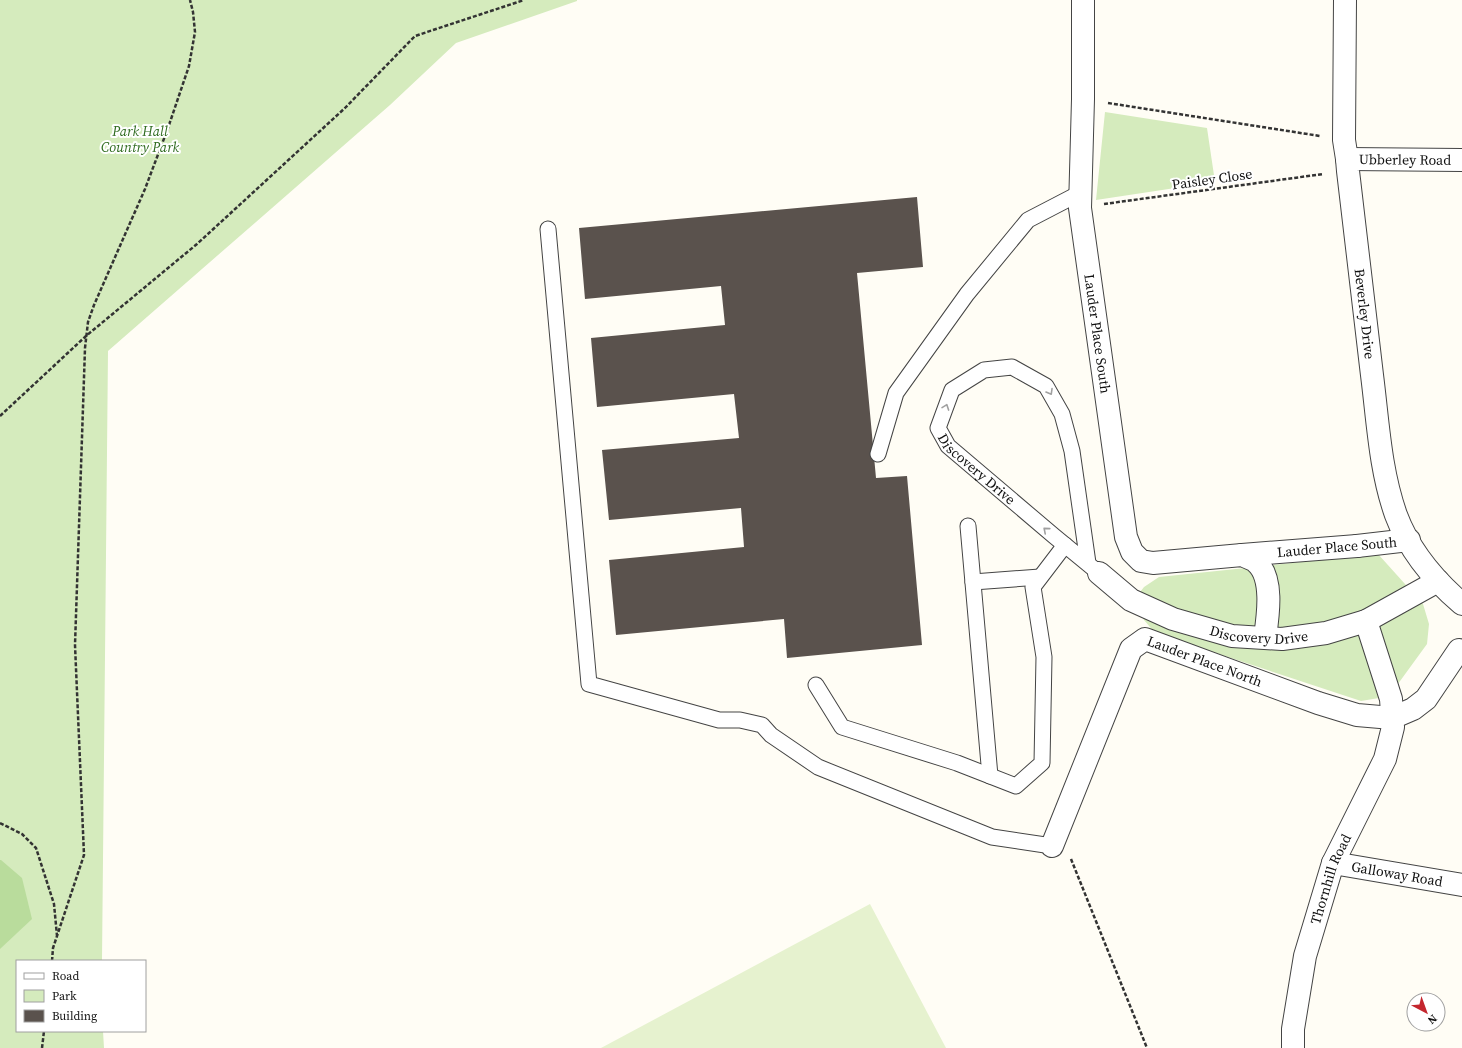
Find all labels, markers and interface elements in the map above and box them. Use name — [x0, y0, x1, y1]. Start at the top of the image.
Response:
park label: Park Hall Country Park — [101, 121, 179, 157]
street label: Ubberley Road — [1359, 149, 1451, 170]
street label: Paisley Close — [1171, 163, 1253, 195]
street label: Beverley Drive — [1350, 267, 1380, 360]
street label: Lauder Place South — [1079, 273, 1116, 395]
one-way arrow — [1045, 388, 1052, 395]
one-way arrow — [941, 403, 949, 410]
street label: Discovery Drive — [933, 430, 1020, 509]
one-way arrow — [1043, 527, 1051, 534]
street label: Lauder Place South — [1276, 532, 1398, 562]
street label: Discovery Drive — [1207, 620, 1309, 649]
street label: Lauder Place North — [1144, 631, 1265, 692]
street label: Thornhill Road — [1305, 830, 1356, 927]
street label: Galloway Road — [1350, 856, 1444, 892]
legend — [16, 960, 146, 1032]
text: Road — [52, 968, 79, 984]
text: Park — [52, 988, 77, 1004]
north arrow — [1406, 992, 1446, 1032]
text: Building — [52, 1008, 97, 1024]
text: N — [1424, 1011, 1440, 1027]

